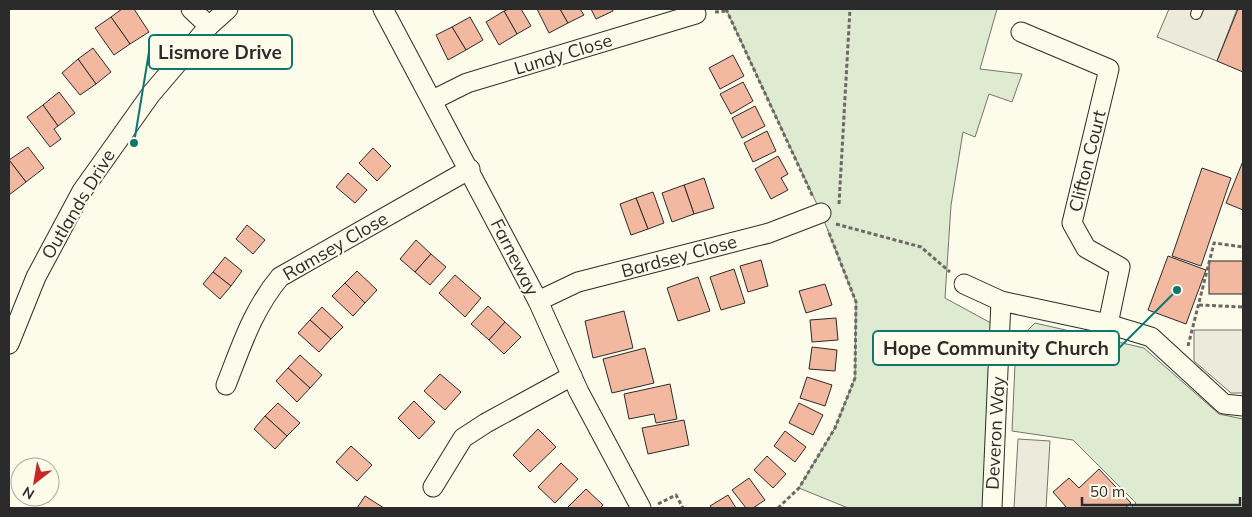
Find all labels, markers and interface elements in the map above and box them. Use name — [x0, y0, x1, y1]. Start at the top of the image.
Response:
street label: Lundy Close — [511, 28, 615, 80]
callout: Lismore Drive — [149, 35, 292, 69]
text: Lismore Drive — [158, 40, 282, 64]
street label: Clifton Court — [1063, 108, 1111, 214]
street label: Outlands Drive — [36, 145, 120, 263]
street label: Ramsey Close — [278, 207, 392, 285]
street label: Farneway — [486, 215, 544, 300]
street label: Bardsey Close — [619, 230, 739, 282]
callout: Hope Community Church — [873, 331, 1119, 365]
text: Hope Community Church — [883, 336, 1109, 360]
street label: Deveron Way — [981, 375, 1009, 490]
north arrow — [10, 457, 60, 507]
scale bar — [1082, 474, 1240, 506]
text: 50 m — [1090, 482, 1125, 501]
text: N — [19, 483, 37, 504]

